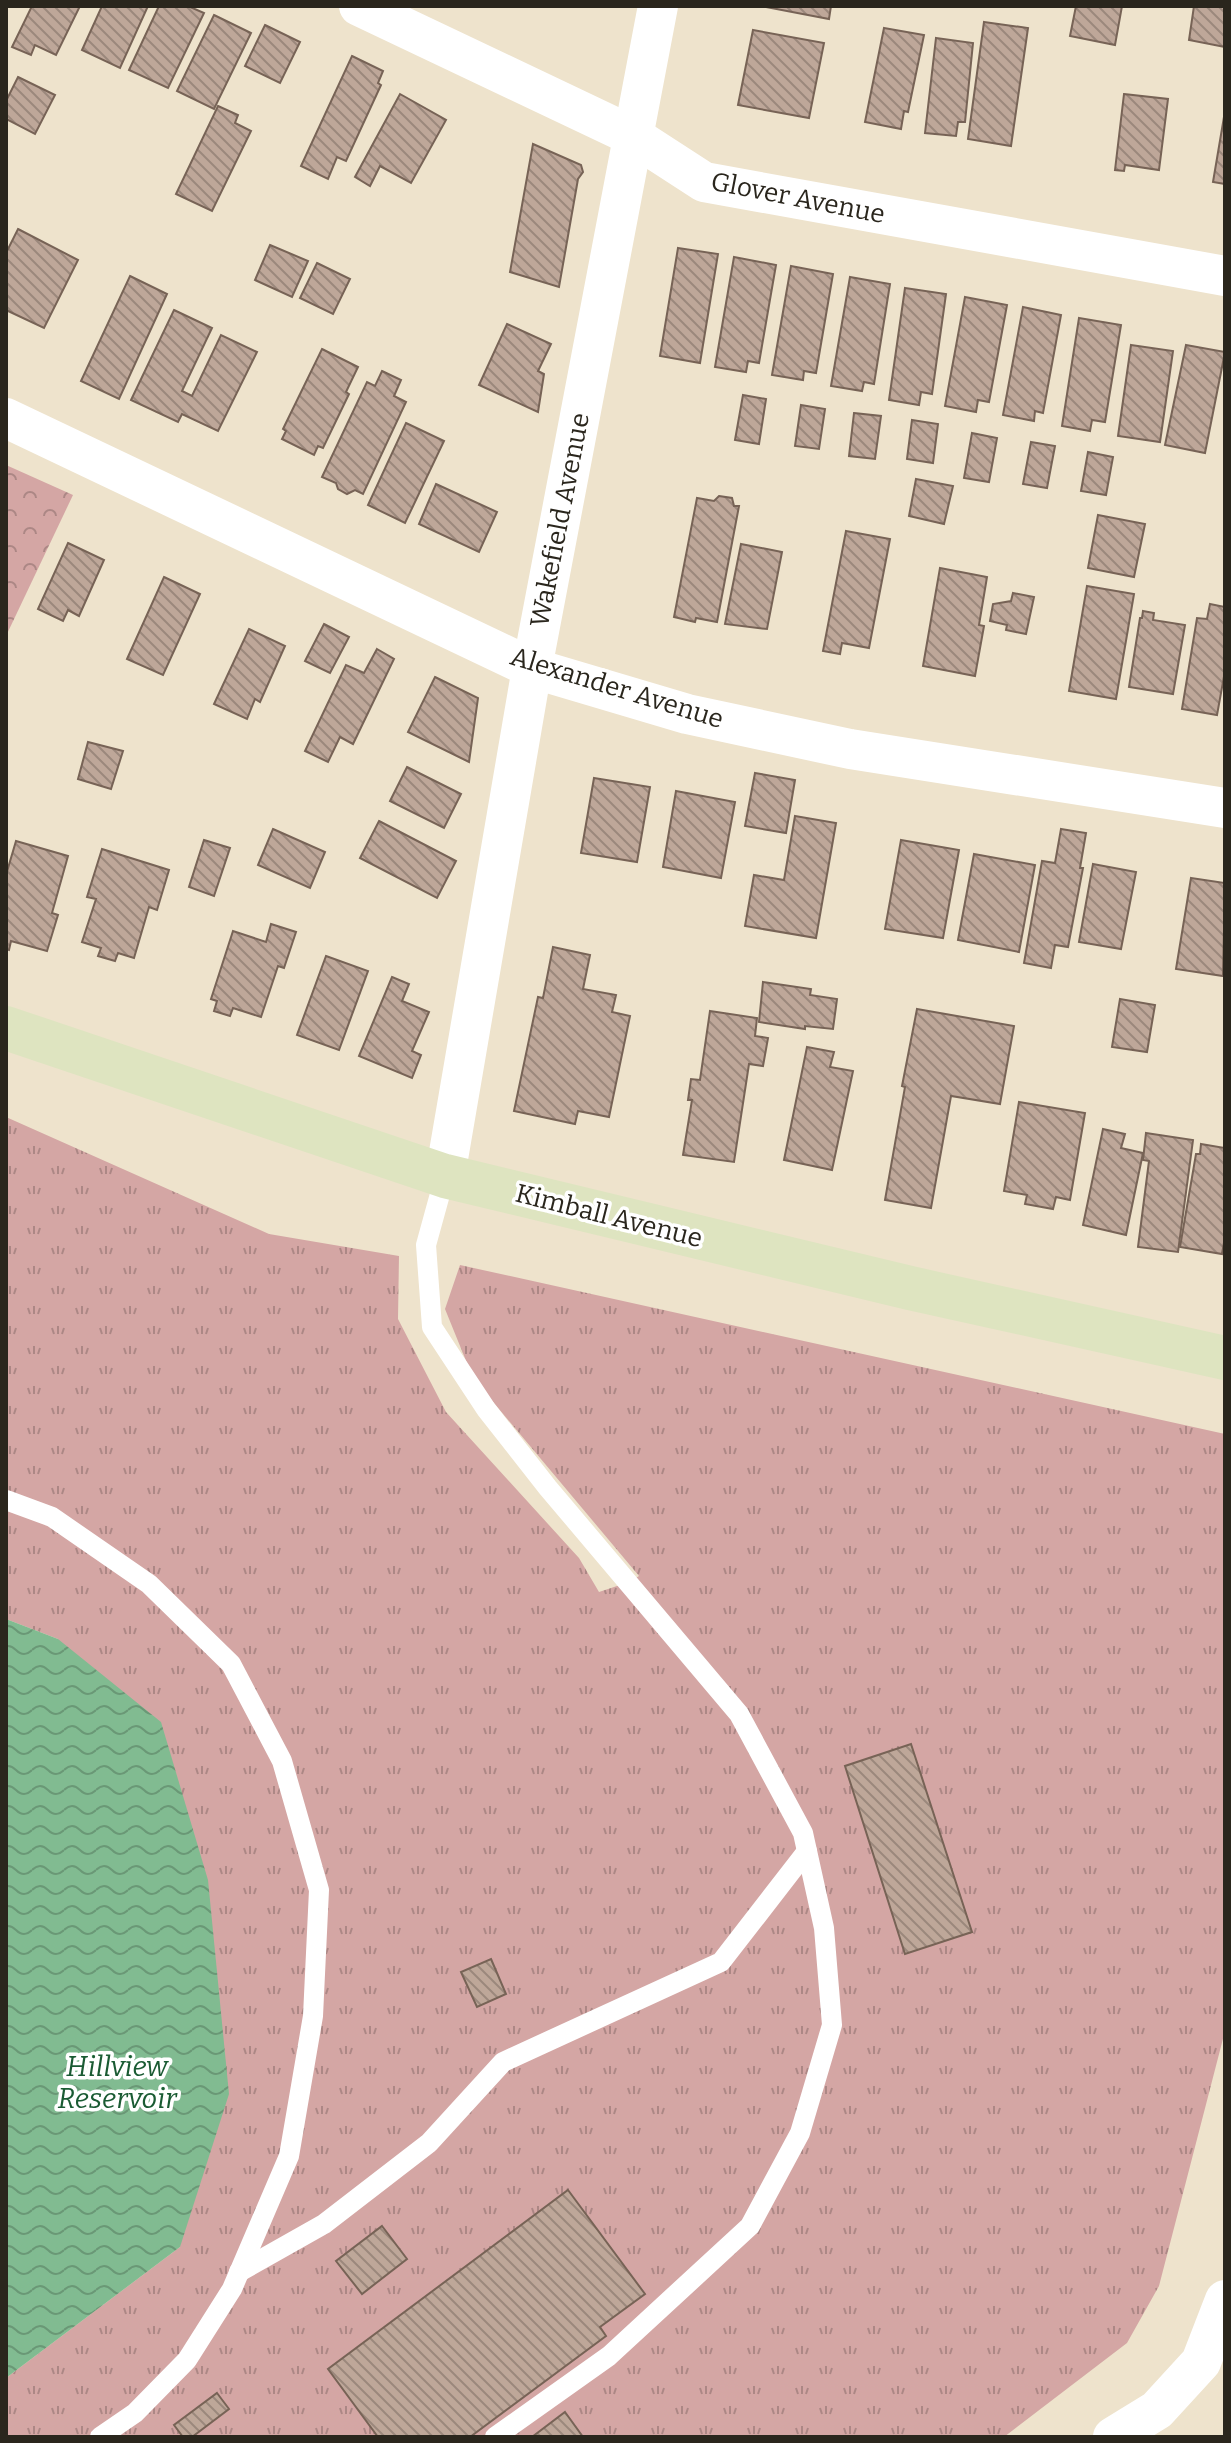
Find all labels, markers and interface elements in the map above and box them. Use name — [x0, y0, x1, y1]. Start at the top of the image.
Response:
street label: Glover Avenue — [708, 166, 888, 230]
street label: Wakefield Avenue — [524, 410, 596, 630]
street label: Alexander Avenue — [507, 641, 727, 735]
street label: Kimball Avenue — [512, 1178, 706, 1254]
water label: Hillview Reservoir — [57, 2050, 178, 2115]

